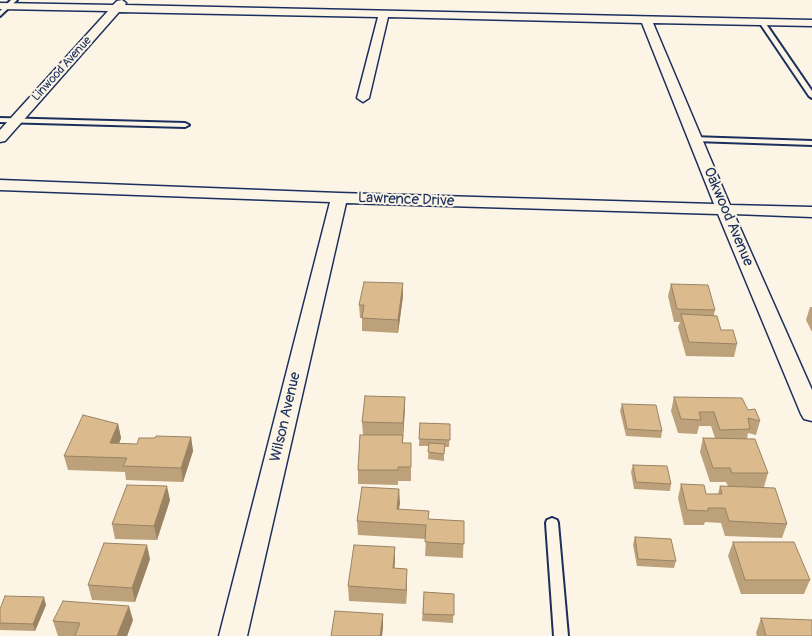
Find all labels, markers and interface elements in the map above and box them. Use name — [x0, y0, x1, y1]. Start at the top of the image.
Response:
street label: Linwood Avenue — [29, 34, 95, 104]
street label: Oakwood Avenue — [699, 165, 757, 269]
street label: Lawrence Drive — [357, 189, 455, 211]
street label: Wilson Avenue — [267, 370, 305, 464]

